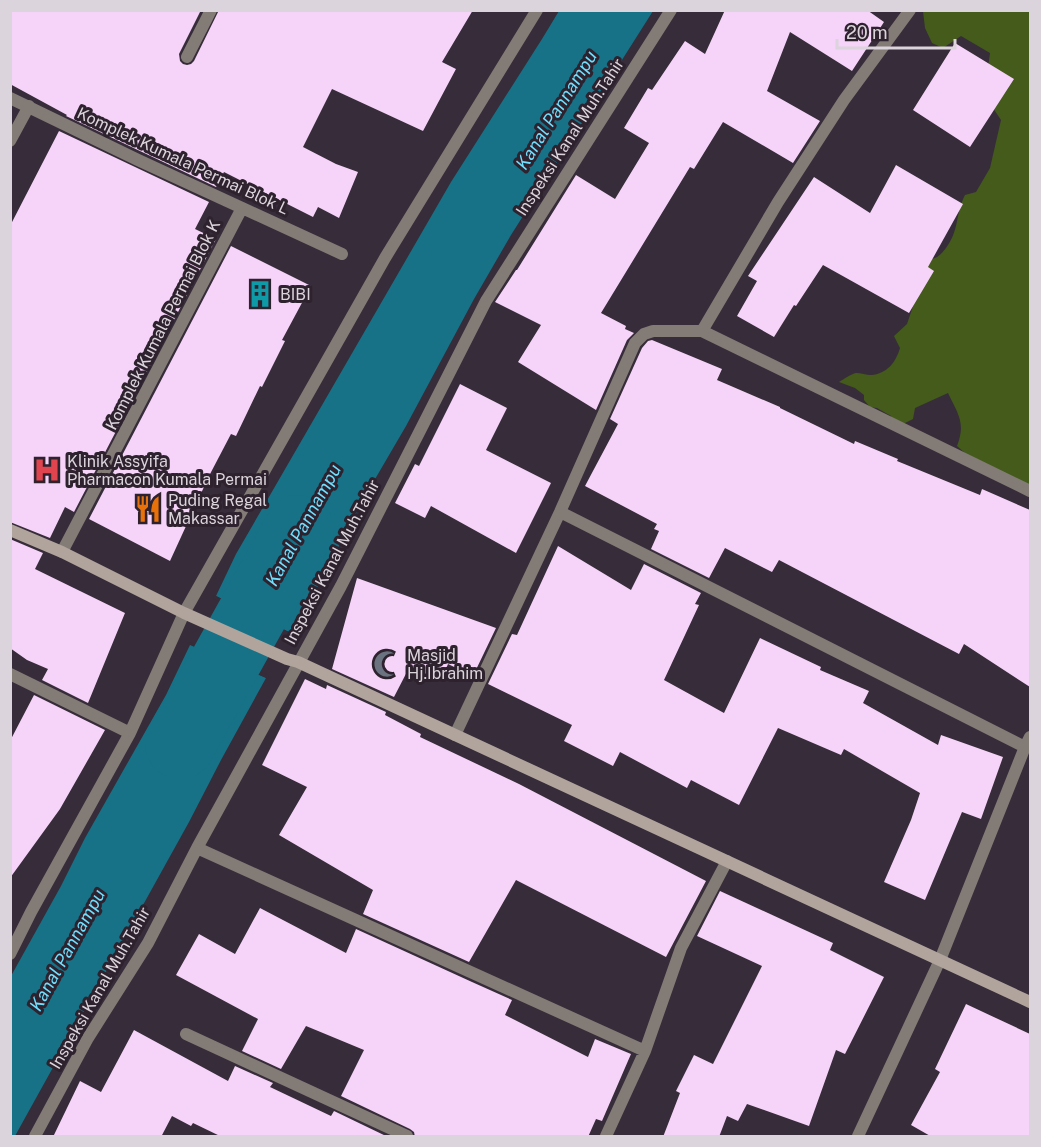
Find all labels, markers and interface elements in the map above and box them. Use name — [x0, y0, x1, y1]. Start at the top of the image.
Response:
scale bar — [837, 12, 956, 50]
text: 20 m — [846, 22, 888, 43]
water label: Kanal Pannampu — [511, 47, 601, 173]
street label: Inspeksi Kanal Muh.Tahir — [512, 55, 628, 219]
street label: Komplek Kumala Permai Blok L — [74, 103, 292, 219]
street label: Komplek Kumala Permai Blok K — [102, 217, 224, 433]
building icon: BIBI — [245, 279, 275, 309]
place label: BIBI — [280, 285, 311, 304]
place label: Klinik Assyifa Pharmacon Kumala Permai — [67, 452, 267, 489]
hospital icon: Klinik Assyifa Pharmacon Kumala Permai — [32, 455, 62, 485]
water label: Kanal Pannampu — [261, 460, 345, 590]
street label: Inspeksi Kanal Muh.Tahir — [280, 476, 384, 648]
place label: Puding Regal Makassar — [168, 491, 267, 528]
restaurant icon: Puding Regal Makassar — [133, 494, 163, 524]
place label: Masjid Hj.Ibrahim — [407, 646, 483, 683]
mosque icon: Masjid Hj.Ibrahim — [372, 649, 402, 679]
water label: Kanal Pannampu — [25, 885, 109, 1015]
street label: Inspeksi Kanal Muh.Tahir — [46, 904, 154, 1072]

